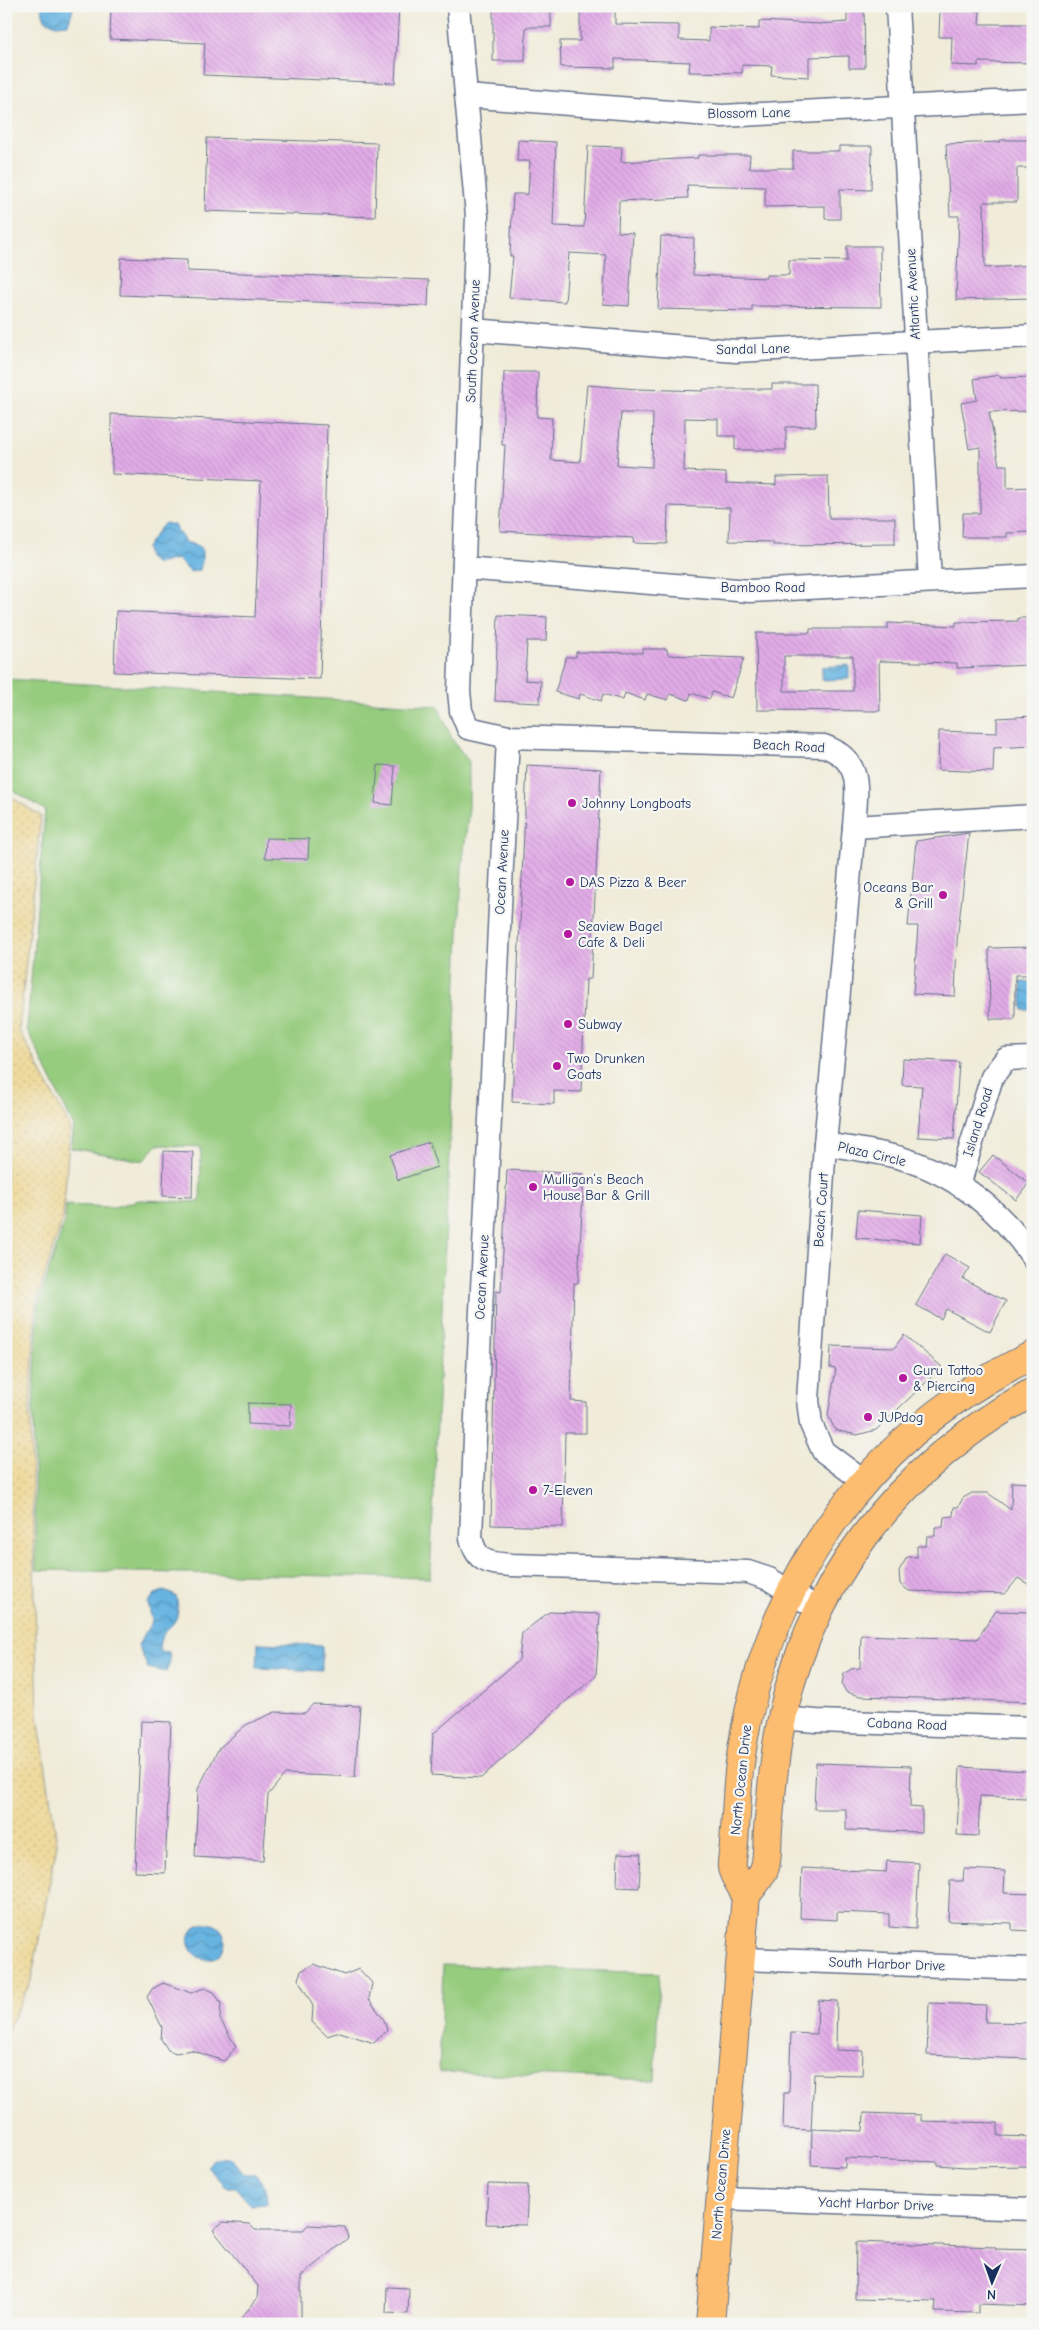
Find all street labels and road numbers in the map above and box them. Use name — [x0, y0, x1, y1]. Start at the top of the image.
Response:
street label: Blossom Lane — [707, 104, 791, 122]
street label: Atlantic Avenue — [902, 248, 924, 340]
street label: South Ocean Avenue — [462, 279, 484, 403]
street label: Sandal Lane — [716, 340, 790, 358]
street label: Bamboo Road — [721, 579, 805, 596]
street label: Beach Road — [753, 736, 825, 756]
street label: Ocean Avenue — [491, 829, 513, 915]
street label: Island Road — [959, 1085, 997, 1159]
street label: Plaza Circle — [836, 1138, 908, 1170]
street label: Beach Court — [810, 1171, 832, 1248]
street label: Ocean Avenue — [471, 1234, 493, 1320]
street label: Cabana Road — [867, 1714, 947, 1734]
street label: North Ocean Drive — [727, 1724, 755, 1836]
street label: South Harbor Drive — [828, 1953, 946, 1975]
street label: North Ocean Drive — [708, 2128, 734, 2240]
street label: Yacht Harbor Drive — [818, 2193, 934, 2215]

